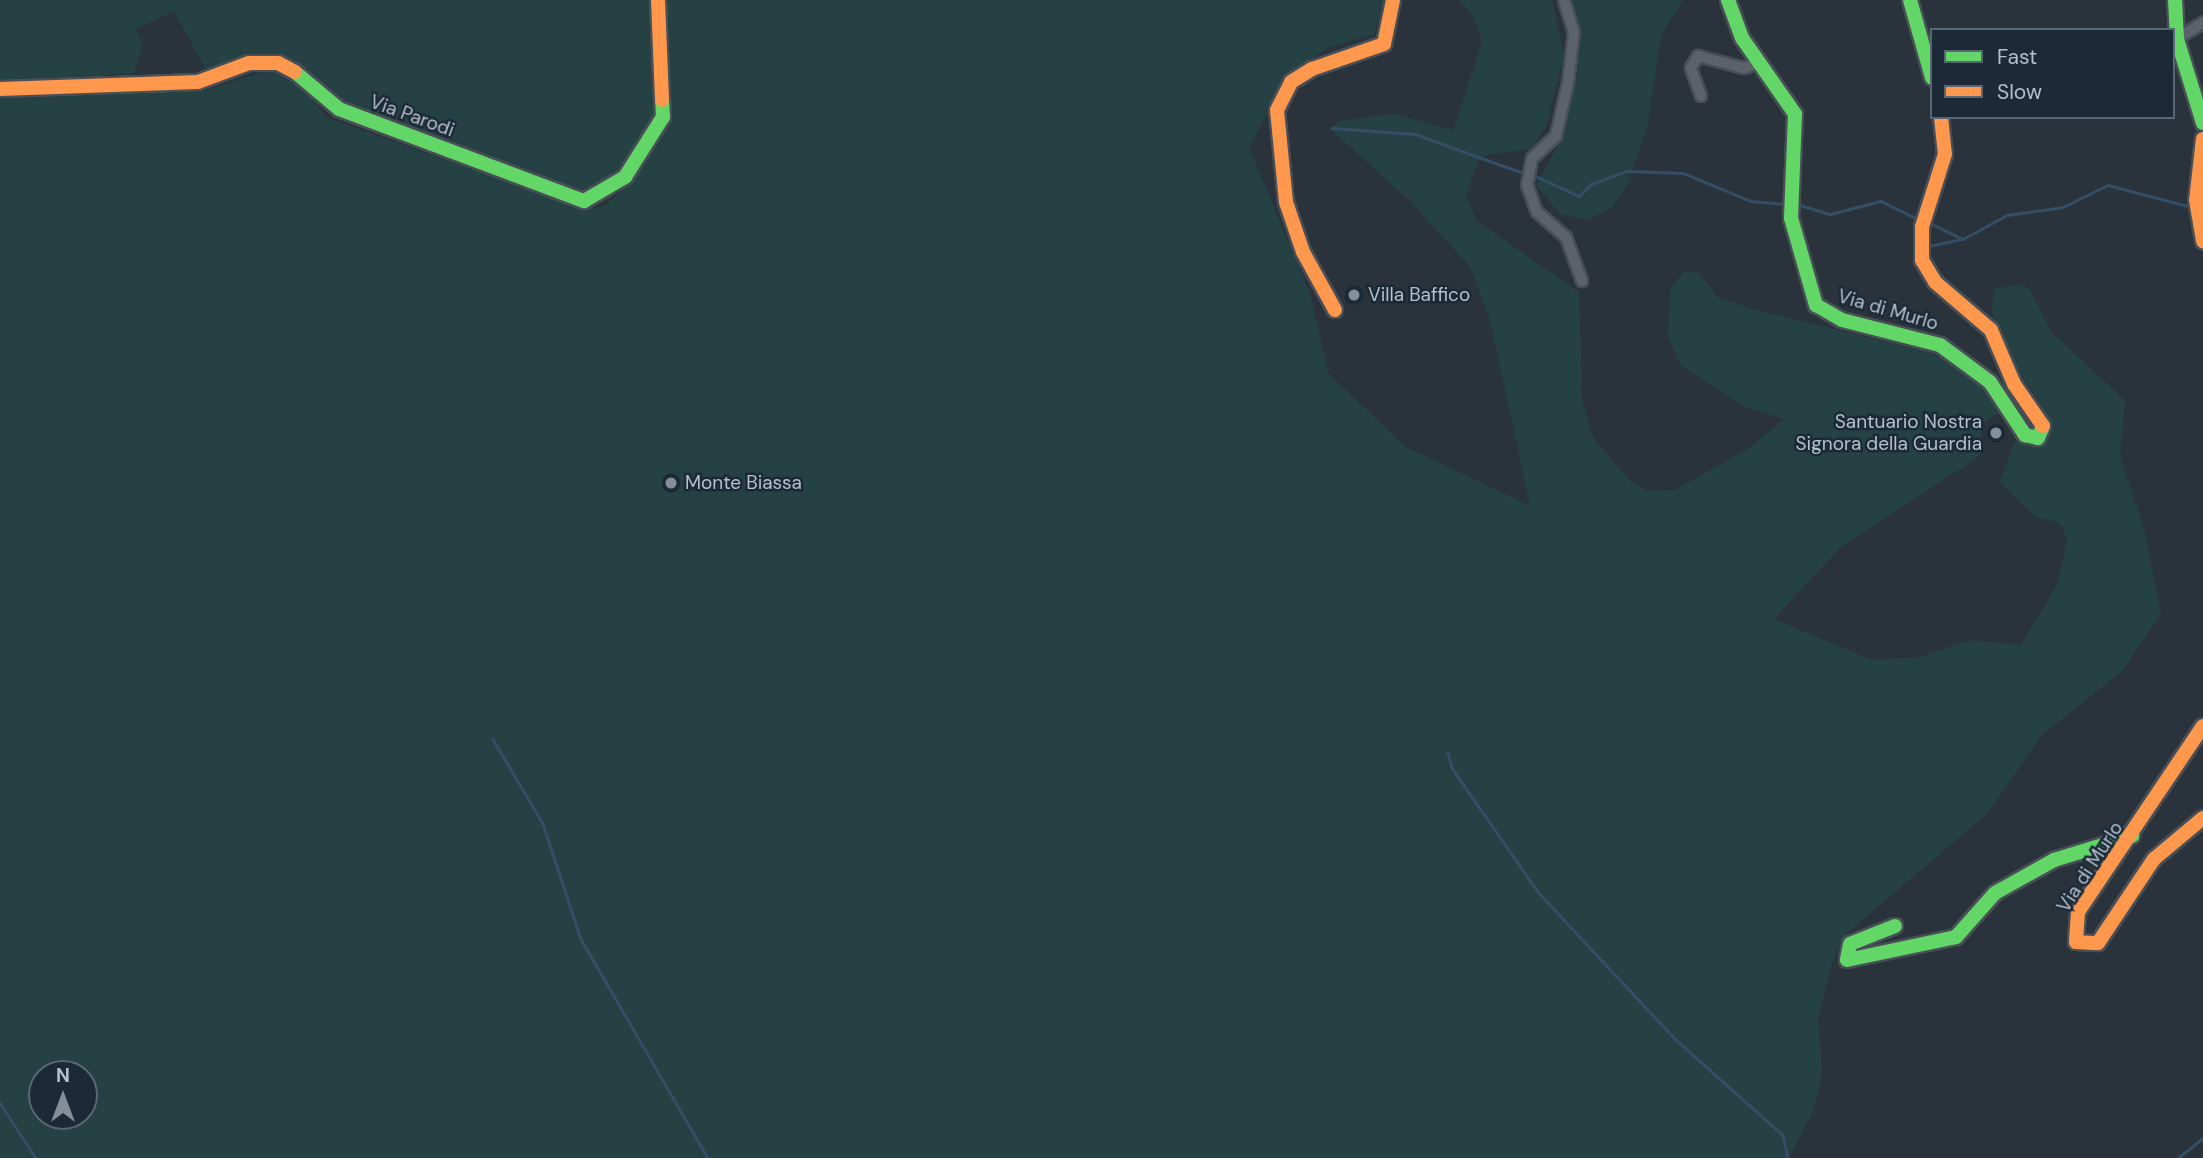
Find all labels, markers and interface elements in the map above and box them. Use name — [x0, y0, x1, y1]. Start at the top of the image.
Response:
legend — [1930, 28, 2175, 119]
text: Fast — [1997, 43, 2037, 71]
text: Slow — [1997, 78, 2042, 106]
street label: Via Parodi — [367, 90, 457, 142]
place label: Villa Baffico — [1368, 284, 1470, 306]
street label: Via di Murlo — [1835, 285, 1941, 335]
marker: Villa Baffico — [1346, 287, 1362, 303]
place label: Santuario Nostra Signora della Guardia — [1796, 411, 1982, 455]
marker: Santuario Nostra Signora della Guardia — [1988, 425, 2004, 441]
place label: Monte Biassa — [685, 472, 802, 494]
marker: Monte Biassa — [663, 475, 679, 491]
street label: Via di Murlo — [2052, 817, 2128, 917]
north arrow — [28, 1060, 98, 1130]
text: N — [56, 1063, 70, 1088]

